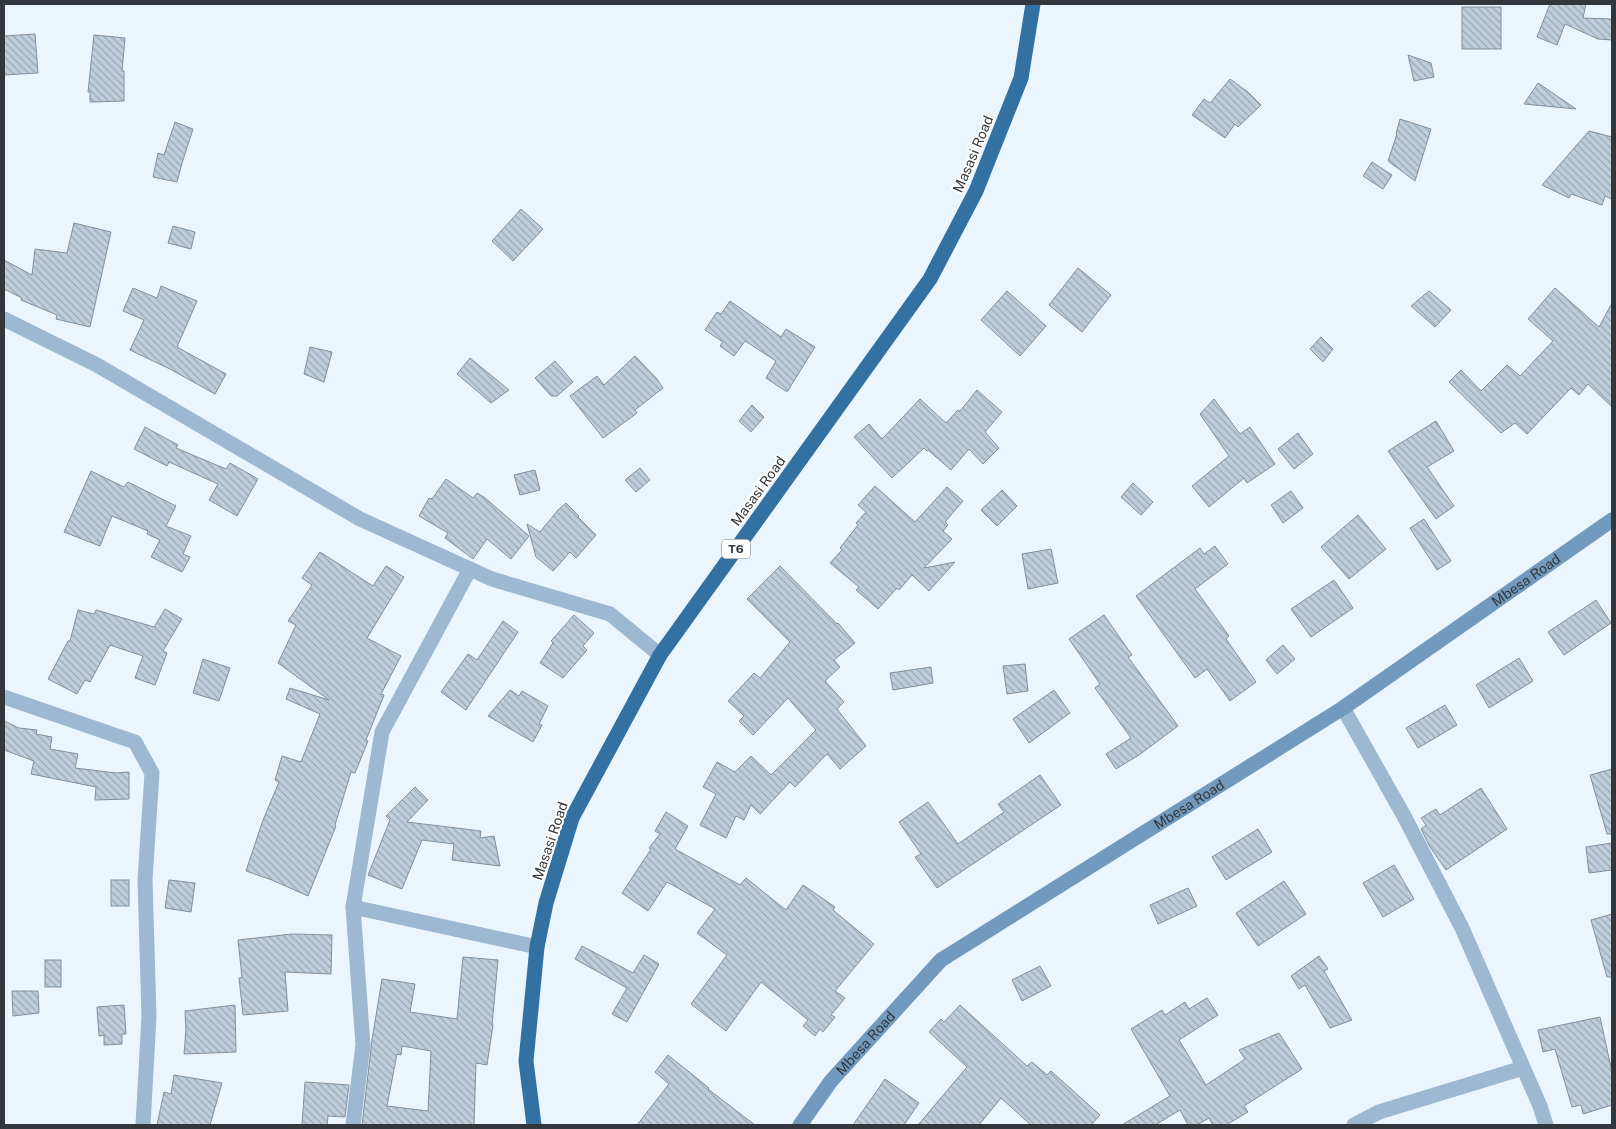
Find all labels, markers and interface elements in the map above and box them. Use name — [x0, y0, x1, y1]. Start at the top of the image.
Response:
street label: Masasi Road — [950, 113, 996, 195]
street label: Masasi Road — [727, 453, 789, 529]
road number: T6 — [722, 540, 750, 558]
street label: Mbesa Road — [1489, 551, 1563, 610]
street label: Mbesa Road — [1151, 777, 1227, 833]
street label: Masasi Road — [529, 800, 571, 882]
street label: Mbesa Road — [833, 1008, 898, 1078]

